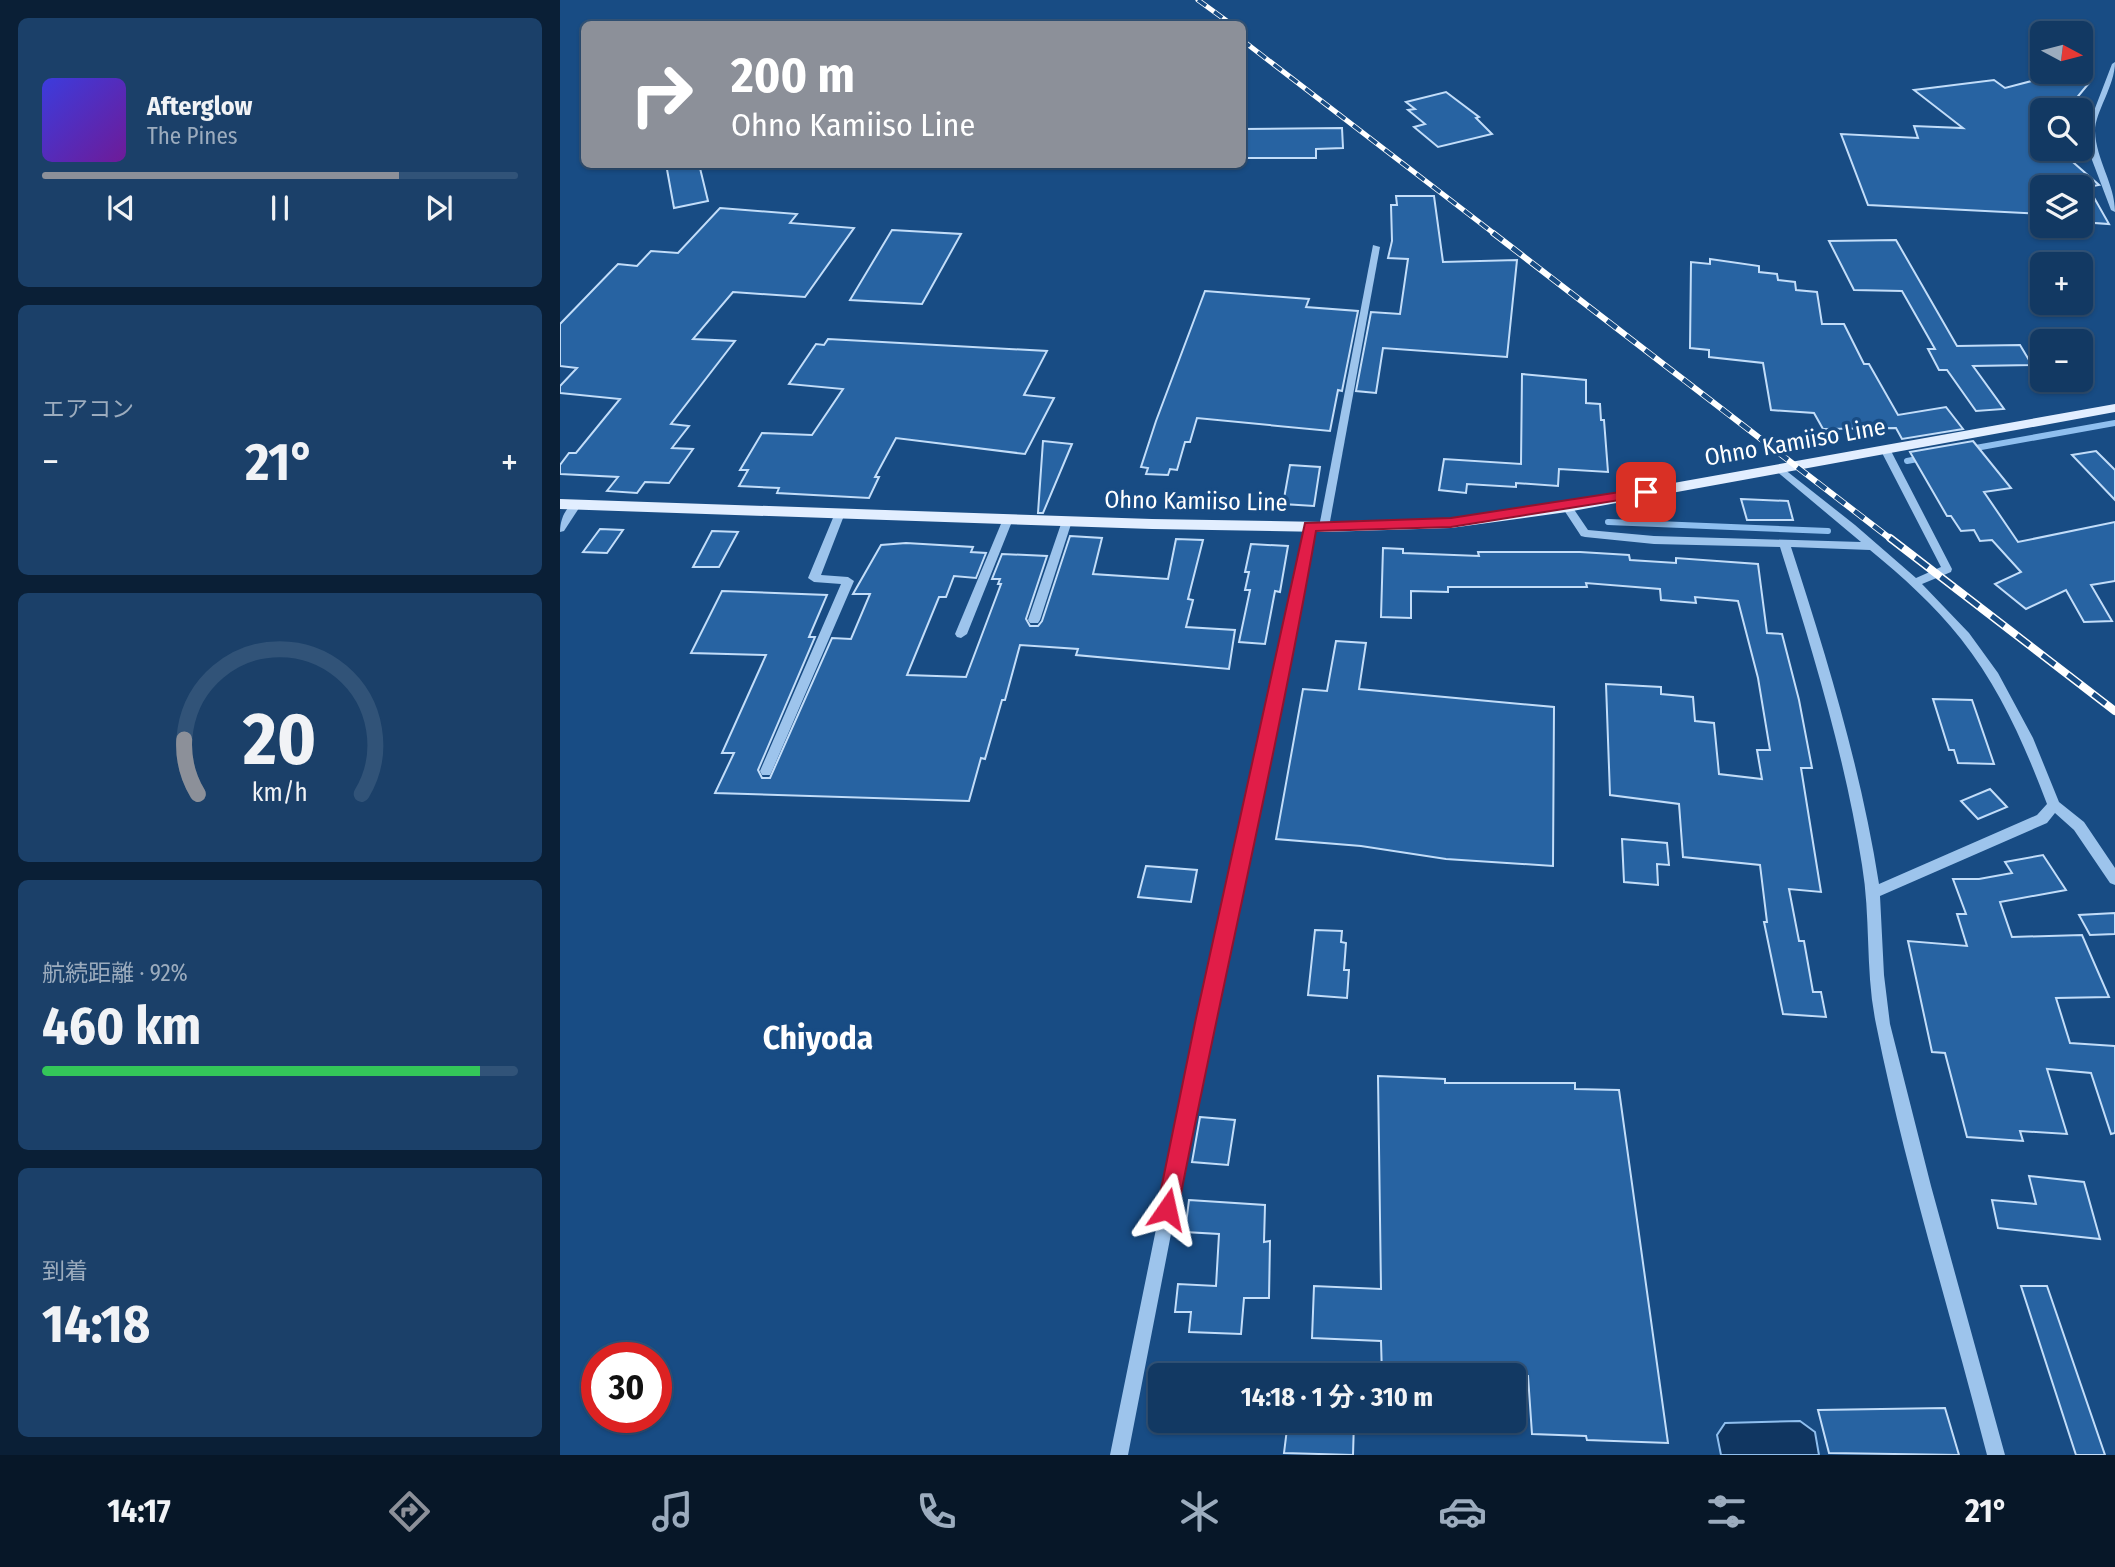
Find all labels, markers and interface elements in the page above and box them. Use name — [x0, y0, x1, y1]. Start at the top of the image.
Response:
north arrow — [2030, 21, 2093, 84]
map controls — [2030, 21, 2093, 392]
text: 200 m — [731, 46, 855, 105]
icon: right — [616, 49, 707, 140]
text: Afterglow — [147, 91, 252, 122]
button: search — [2030, 98, 2093, 161]
text: Ohno Kamiiso Line — [731, 106, 975, 144]
text: The Pines — [147, 122, 238, 150]
button: layers — [2030, 175, 2093, 238]
icon: previous — [102, 189, 140, 227]
icon: pause — [261, 189, 299, 227]
icon: next — [420, 189, 458, 227]
button: + — [2030, 252, 2093, 315]
button: − — [2030, 329, 2093, 392]
text: エアコン — [42, 395, 134, 423]
street label: Ohno Kamiiso Line — [1702, 412, 1888, 472]
text: 21° — [245, 431, 315, 494]
text: − — [42, 439, 59, 485]
text: + — [501, 439, 518, 485]
pin — [1616, 462, 1676, 522]
icon: arrive — [1627, 473, 1665, 511]
street label: Ohno Kamiiso Line — [1104, 485, 1288, 517]
text: 20 — [242, 696, 317, 783]
text: km/h — [252, 777, 308, 807]
text: 航続距離 · 92% — [42, 959, 188, 987]
text: 460 km — [42, 995, 201, 1058]
district label: Chiyoda — [763, 1018, 873, 1058]
position arrow — [1130, 1172, 1204, 1246]
text: 到着 — [42, 1257, 88, 1285]
text: 14:18 — [42, 1293, 150, 1356]
speed limit sign: 30 — [581, 1342, 672, 1433]
text: 14:18 · 1 分 · 310 m — [1241, 1382, 1433, 1413]
icon: directions — [385, 1487, 434, 1536]
icon: music — [648, 1487, 697, 1536]
icon: phone — [912, 1487, 961, 1536]
icon: climate — [1175, 1487, 1224, 1536]
icon: car — [1438, 1487, 1487, 1536]
icon: filters — [1702, 1487, 1751, 1536]
text: 14:17 — [107, 1492, 171, 1530]
text: 21° — [1965, 1492, 2008, 1530]

